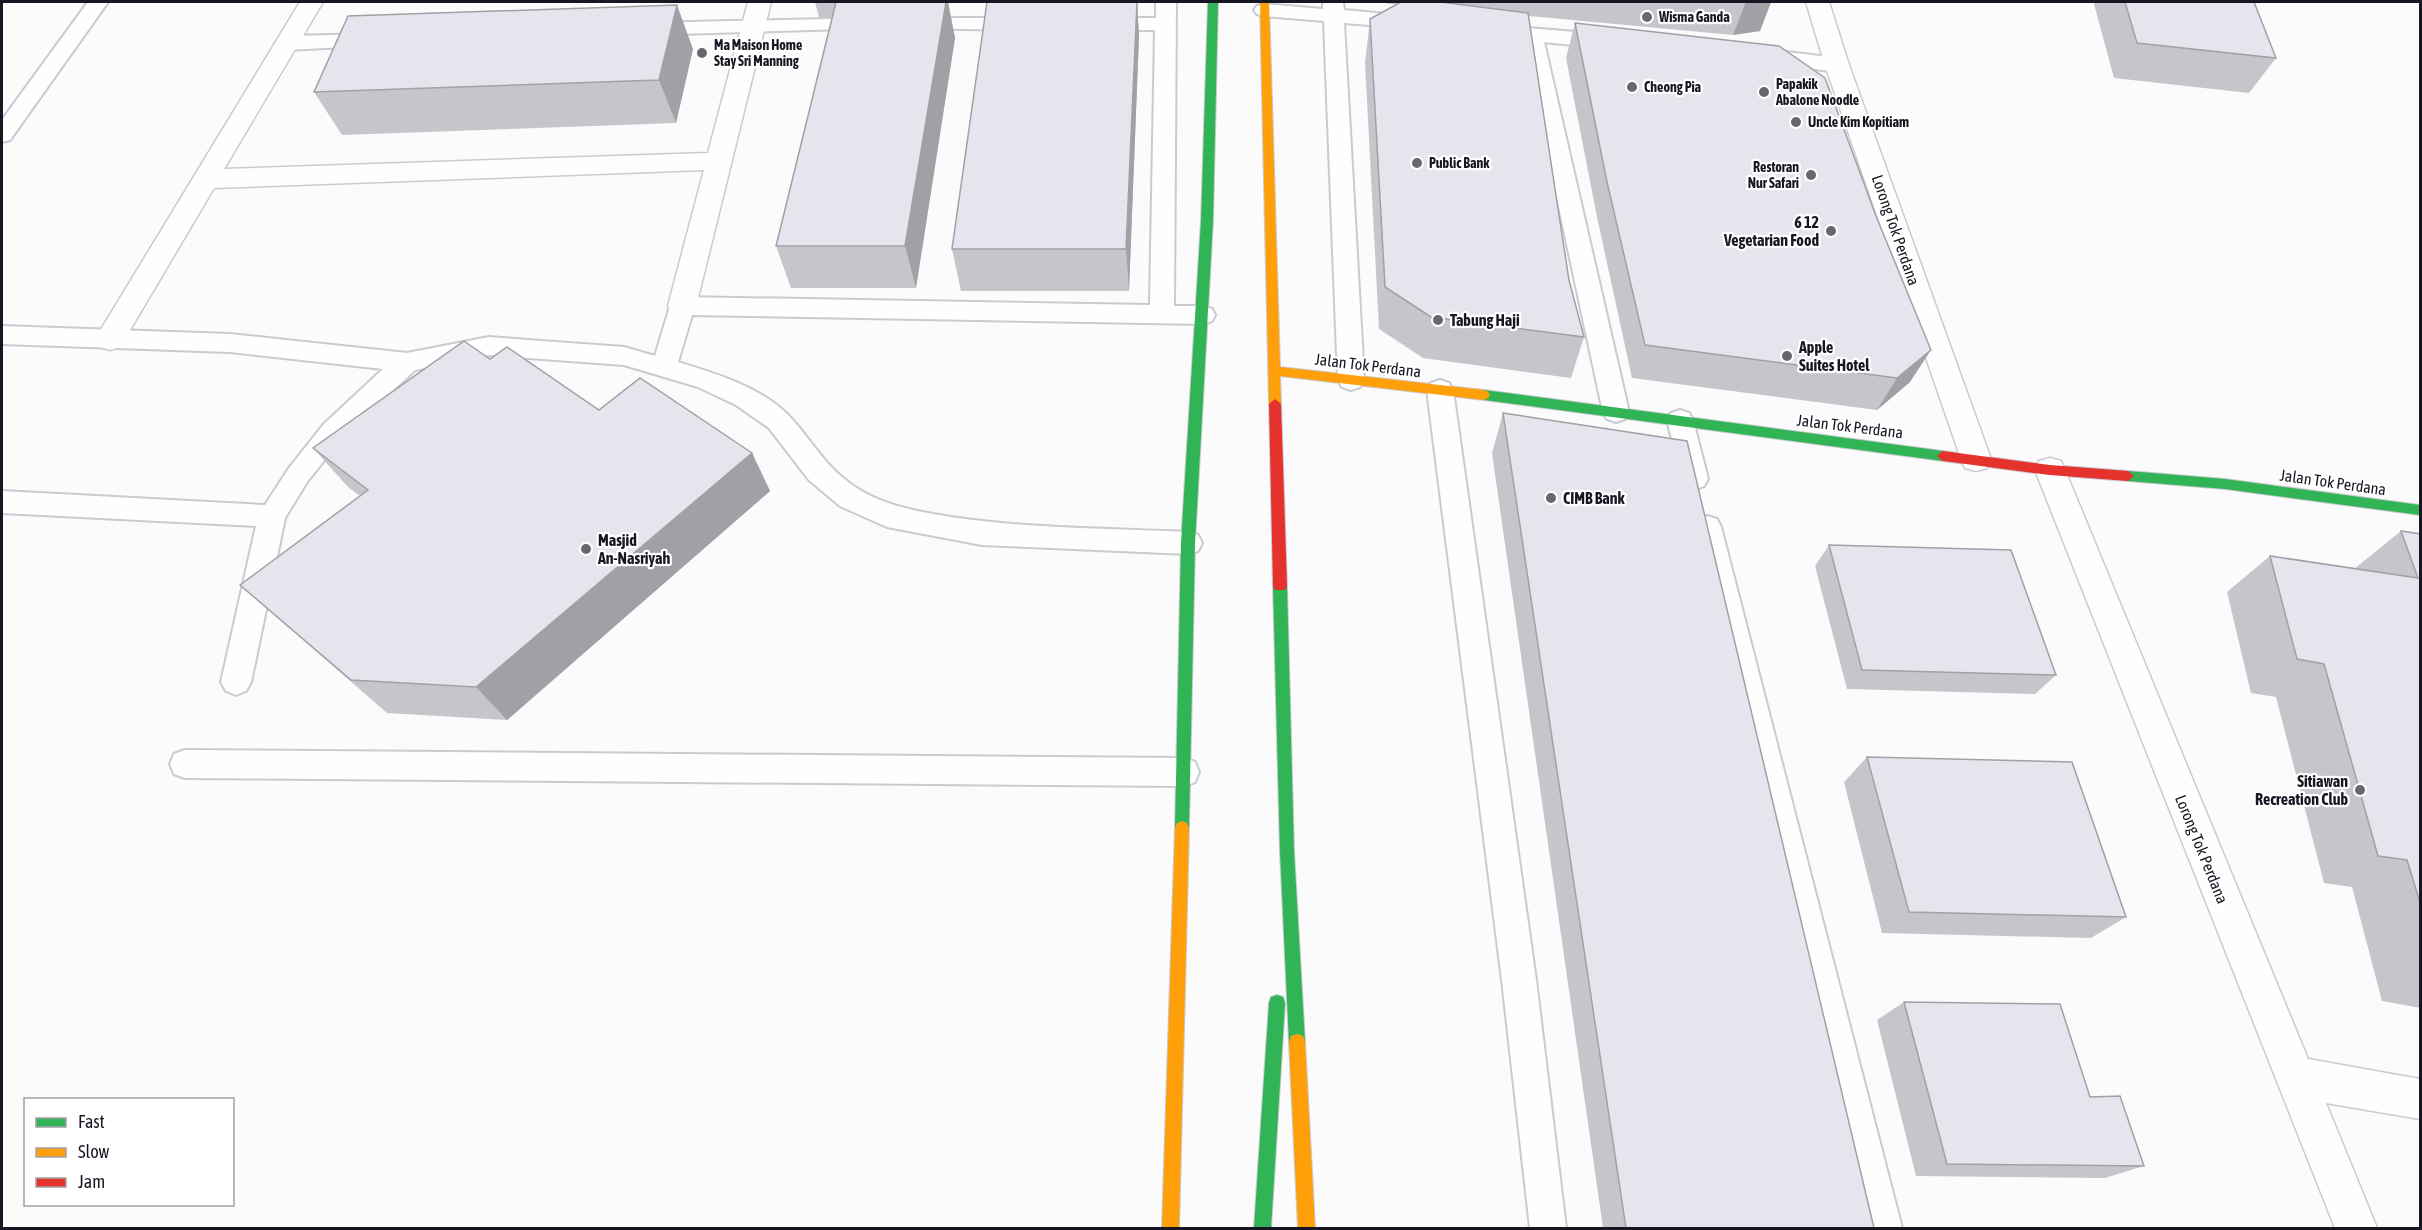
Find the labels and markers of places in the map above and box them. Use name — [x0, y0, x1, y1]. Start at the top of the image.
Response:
place label: Wisma Ganda — [1658, 9, 1730, 25]
marker: Wisma Ganda — [1640, 10, 1654, 24]
place label: Ma Maison Home Stay Sri Manning — [714, 37, 802, 69]
marker: Ma Maison Home Stay Sri Manning — [695, 46, 709, 60]
place label: Papakik Abalone Noodle — [1775, 76, 1859, 108]
place label: Cheong Pia — [1644, 79, 1702, 95]
marker: Cheong Pia — [1625, 80, 1639, 94]
marker: Papakik Abalone Noodle — [1757, 85, 1771, 99]
place label: Uncle Kim Kopitiam — [1808, 114, 1909, 130]
marker: Uncle Kim Kopitiam — [1789, 115, 1803, 129]
place label: Public Bank — [1429, 155, 1490, 171]
marker: Public Bank — [1410, 156, 1424, 170]
place label: Restoran Nur Safari — [1748, 159, 1799, 191]
marker: Restoran Nur Safari — [1804, 168, 1818, 182]
place label: 6 12 Vegetarian Food — [1723, 213, 1819, 249]
marker: 6 12 Vegetarian Food — [1824, 224, 1838, 238]
place label: Tabung Haji — [1450, 311, 1520, 329]
marker: Tabung Haji — [1431, 313, 1445, 327]
place label: Apple Suites Hotel — [1798, 338, 1870, 374]
marker: Apple Suites Hotel — [1780, 349, 1794, 363]
place label: CIMB Bank — [1563, 489, 1626, 507]
marker: CIMB Bank — [1544, 491, 1558, 505]
place label: Masjid An-Nasriyah — [597, 531, 670, 567]
marker: Masjid An-Nasriyah — [579, 542, 593, 556]
place label: Sitiawan Recreation Club — [2255, 772, 2348, 808]
marker: Sitiawan Recreation Club — [2353, 783, 2367, 797]

